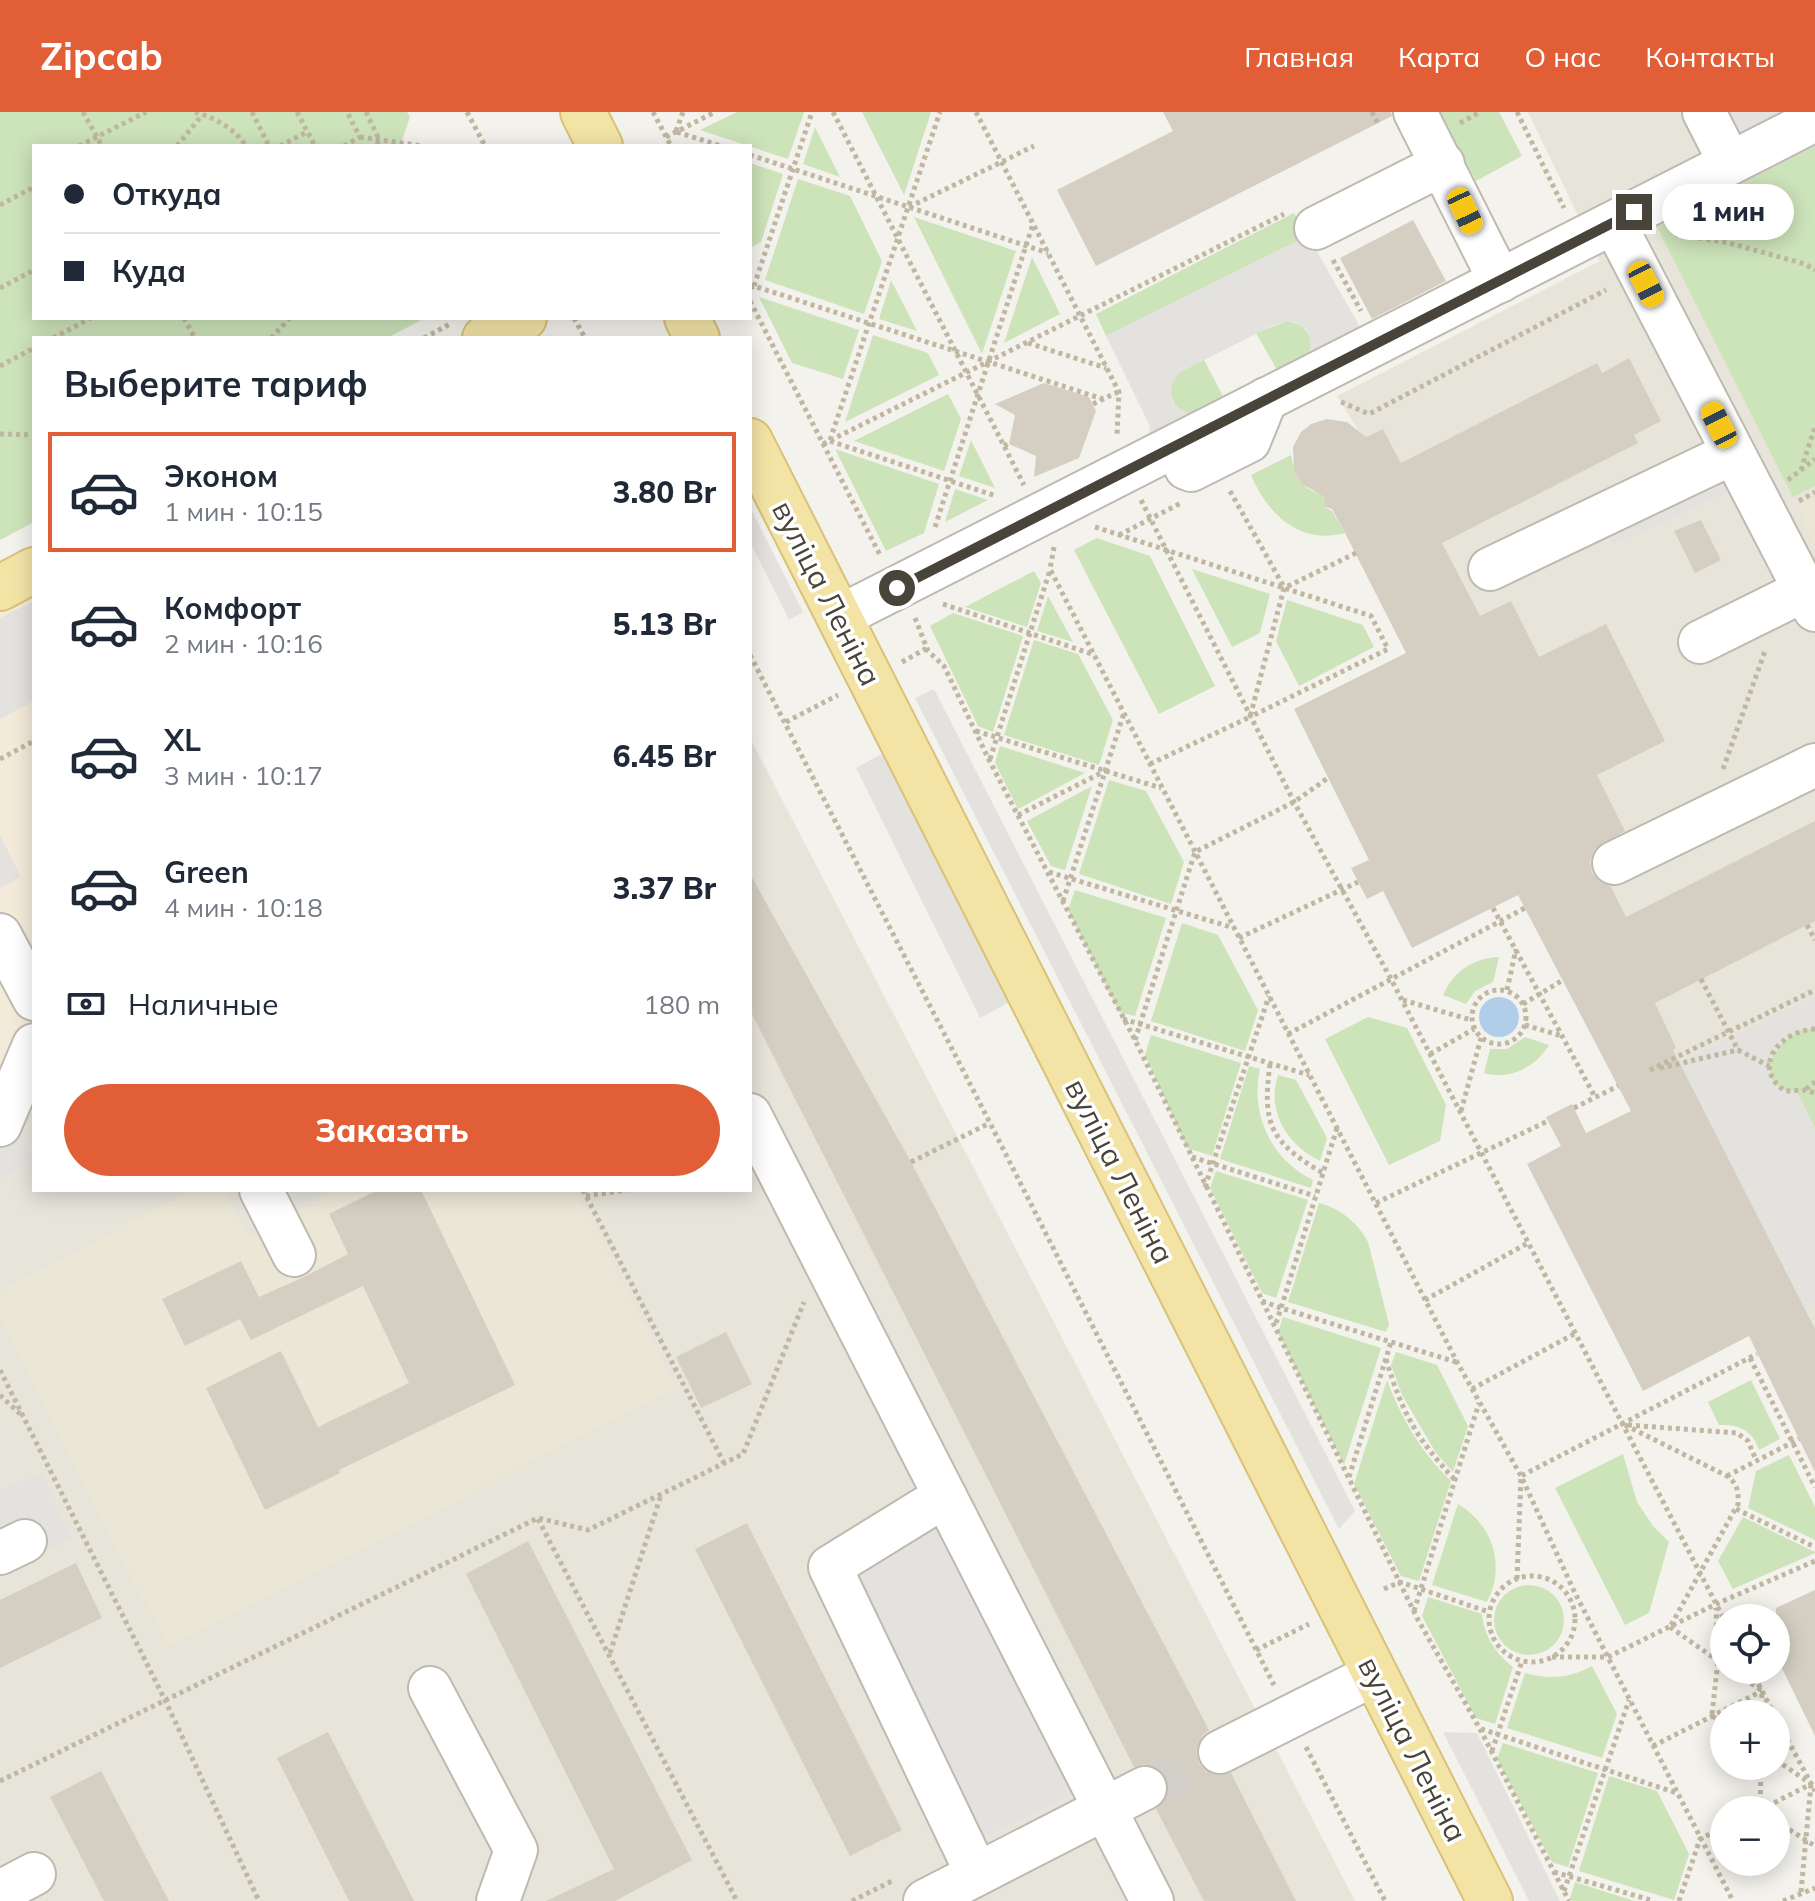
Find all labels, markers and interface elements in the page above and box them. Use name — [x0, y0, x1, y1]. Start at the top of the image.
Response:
text: Zipcab — [40, 32, 163, 80]
text: Главная — [1244, 39, 1354, 74]
text: Карта — [1398, 39, 1480, 74]
text: О нас — [1524, 39, 1601, 74]
text: Контакты — [1645, 39, 1775, 74]
text: Откуда — [112, 175, 222, 213]
car — [1444, 184, 1486, 238]
callout: 1 мин — [1662, 184, 1794, 240]
route end — [1616, 194, 1652, 230]
text: 1 мин — [1691, 195, 1765, 228]
text: Куда — [112, 252, 186, 290]
car — [1624, 257, 1668, 311]
text: Выберите тариф — [64, 361, 368, 406]
car — [1697, 398, 1741, 452]
icon: car — [68, 456, 140, 528]
text: Эконом — [164, 457, 278, 495]
text: 3.80 Br — [613, 473, 716, 511]
street label: вуліца Леніна — [764, 494, 890, 692]
text: 1 мин · 10:15 — [164, 495, 323, 528]
route start — [879, 570, 915, 606]
icon: car — [68, 588, 140, 660]
text: Комфорт — [164, 589, 301, 627]
text: 5.13 Br — [613, 605, 716, 643]
text: 2 мин · 10:16 — [164, 627, 323, 660]
icon: car — [68, 720, 140, 792]
text: XL — [164, 721, 201, 759]
text: 6.45 Br — [613, 737, 716, 775]
text: 3 мин · 10:17 — [164, 759, 323, 792]
icon: car — [68, 852, 140, 924]
text: Green — [164, 853, 249, 891]
text: 3.37 Br — [613, 869, 716, 907]
text: 4 мин · 10:18 — [164, 891, 323, 924]
icon: cash — [64, 982, 108, 1026]
text: Наличные — [128, 985, 279, 1023]
text: 180 m — [644, 988, 720, 1021]
street label: вуліца Леніна — [1057, 1072, 1183, 1270]
button: Заказать — [64, 1084, 720, 1176]
map controls — [1710, 1604, 1790, 1876]
button: locate — [1710, 1604, 1790, 1684]
street label: вуліца Леніна — [1350, 1650, 1476, 1848]
button: + — [1710, 1700, 1790, 1780]
button: − — [1710, 1796, 1790, 1876]

